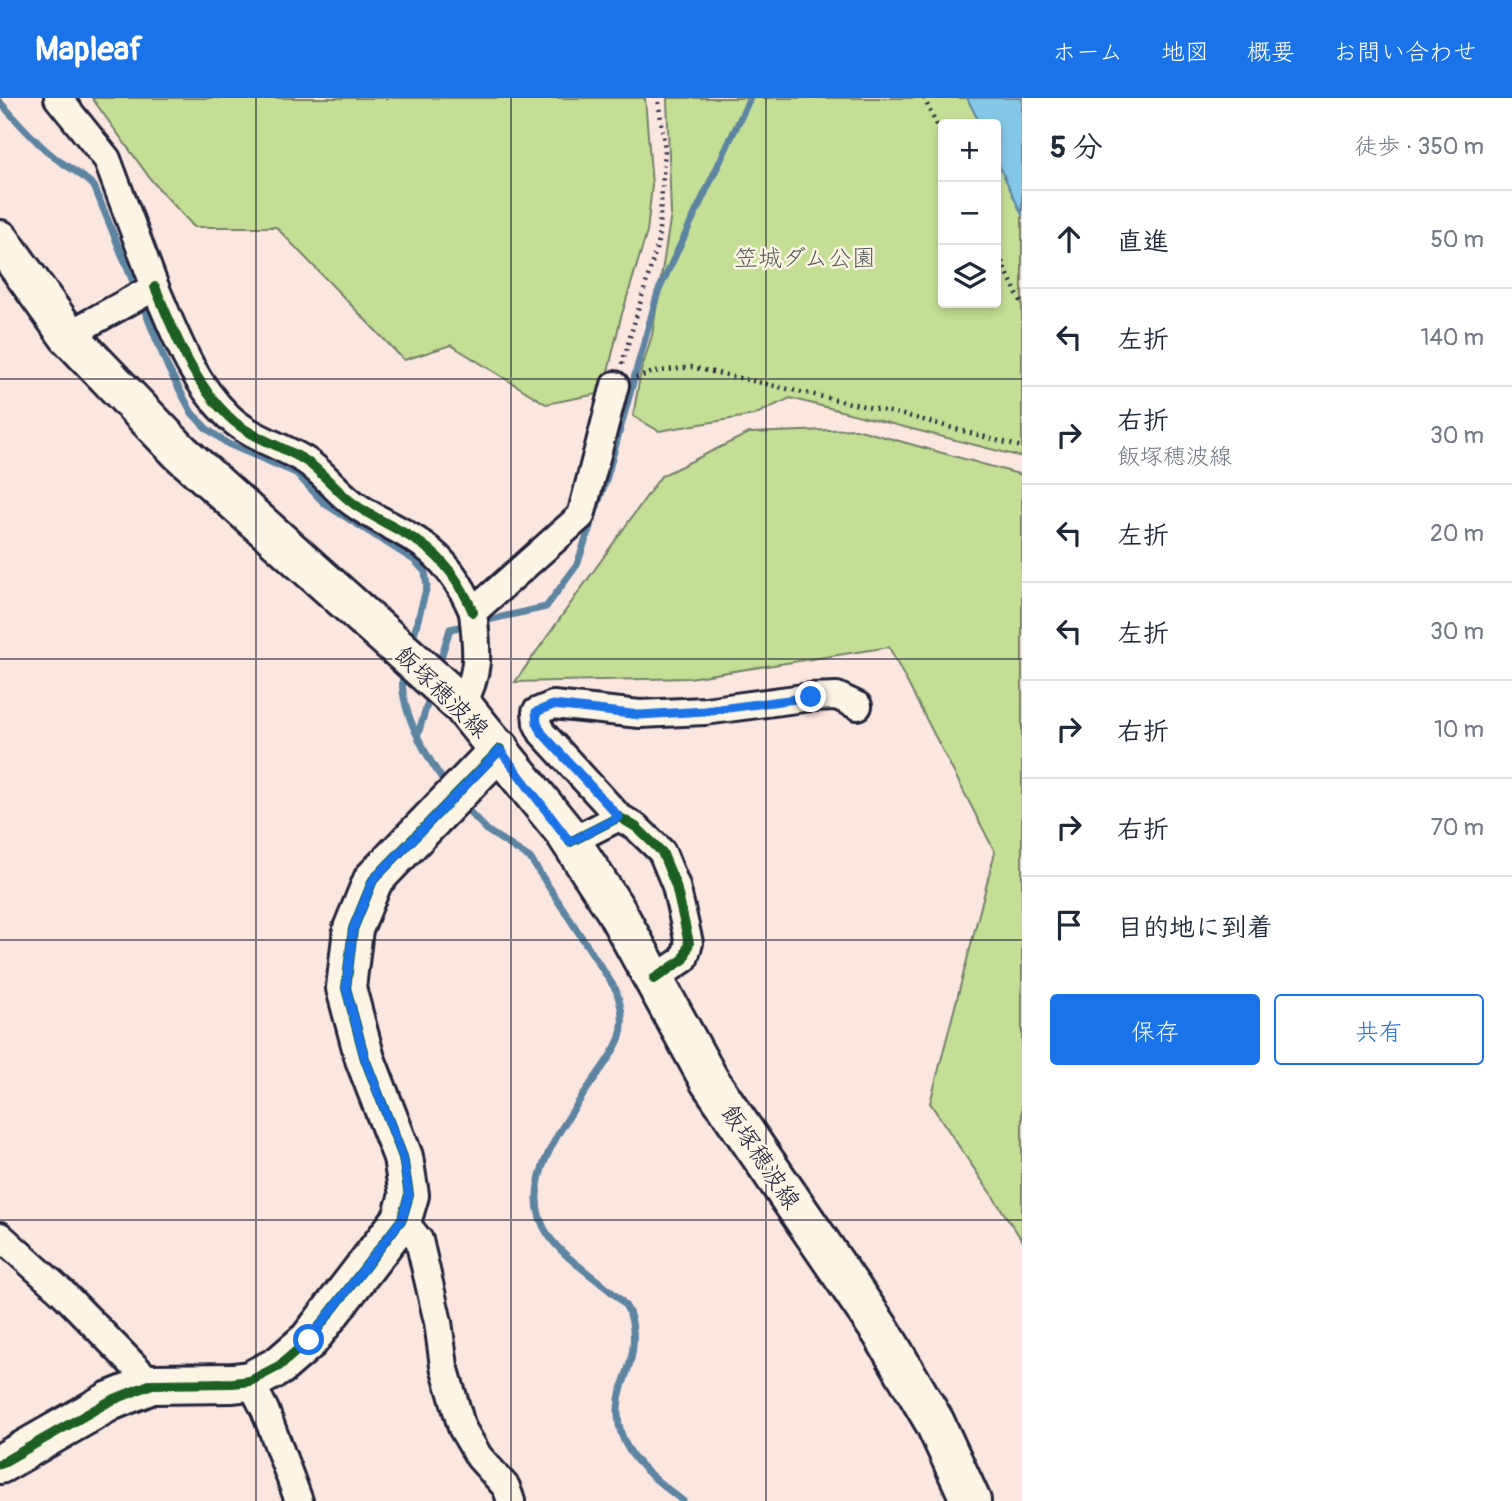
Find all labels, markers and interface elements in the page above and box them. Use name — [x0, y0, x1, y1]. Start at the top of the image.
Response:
text: Mapleaf — [35, 29, 143, 70]
text: ホーム — [1052, 38, 1123, 67]
text: 地図 — [1161, 38, 1209, 67]
text: 概要 — [1247, 38, 1295, 67]
text: お問い合わせ — [1333, 38, 1477, 67]
map controls — [938, 119, 1001, 308]
button: + — [938, 119, 1001, 182]
text: 5 分 — [1050, 129, 1103, 166]
text: 徒歩 · 350 m — [1354, 132, 1484, 161]
button: − — [938, 182, 1001, 245]
icon: ahead — [1050, 220, 1088, 258]
text: 50 m — [1430, 225, 1484, 254]
text: 直進 — [1117, 226, 1169, 258]
park label: 笠城ダム公園 — [734, 244, 876, 273]
button: layers — [938, 245, 1001, 308]
icon: left — [1050, 318, 1088, 356]
text: 140 m — [1421, 323, 1484, 352]
text: 左折 — [1117, 324, 1169, 356]
text: 右折 — [1117, 405, 1169, 437]
icon: right — [1050, 416, 1088, 454]
text: 30 m — [1430, 421, 1484, 450]
text: 飯塚穂波線 — [1117, 442, 1232, 471]
icon: left — [1050, 514, 1088, 552]
text: 20 m — [1430, 519, 1484, 548]
text: 左折 — [1117, 520, 1169, 552]
icon: left — [1050, 612, 1088, 650]
text: 30 m — [1430, 617, 1484, 646]
text: 左折 — [1117, 618, 1169, 650]
street label: 飯塚穂波線 — [388, 640, 495, 744]
route end — [795, 681, 826, 712]
icon: right — [1050, 710, 1088, 748]
text: 10 m — [1434, 715, 1484, 744]
text: 右折 — [1117, 716, 1169, 748]
icon: right — [1050, 808, 1088, 846]
text: 70 m — [1431, 813, 1484, 842]
text: 右折 — [1117, 814, 1169, 846]
icon: arrive — [1050, 906, 1088, 944]
text: 目的地に到着 — [1117, 912, 1273, 944]
button: 保存 — [1050, 994, 1260, 1065]
button: 共有 — [1274, 994, 1484, 1065]
street label: 飯塚穂波線 — [715, 1099, 806, 1215]
route start — [293, 1324, 324, 1355]

